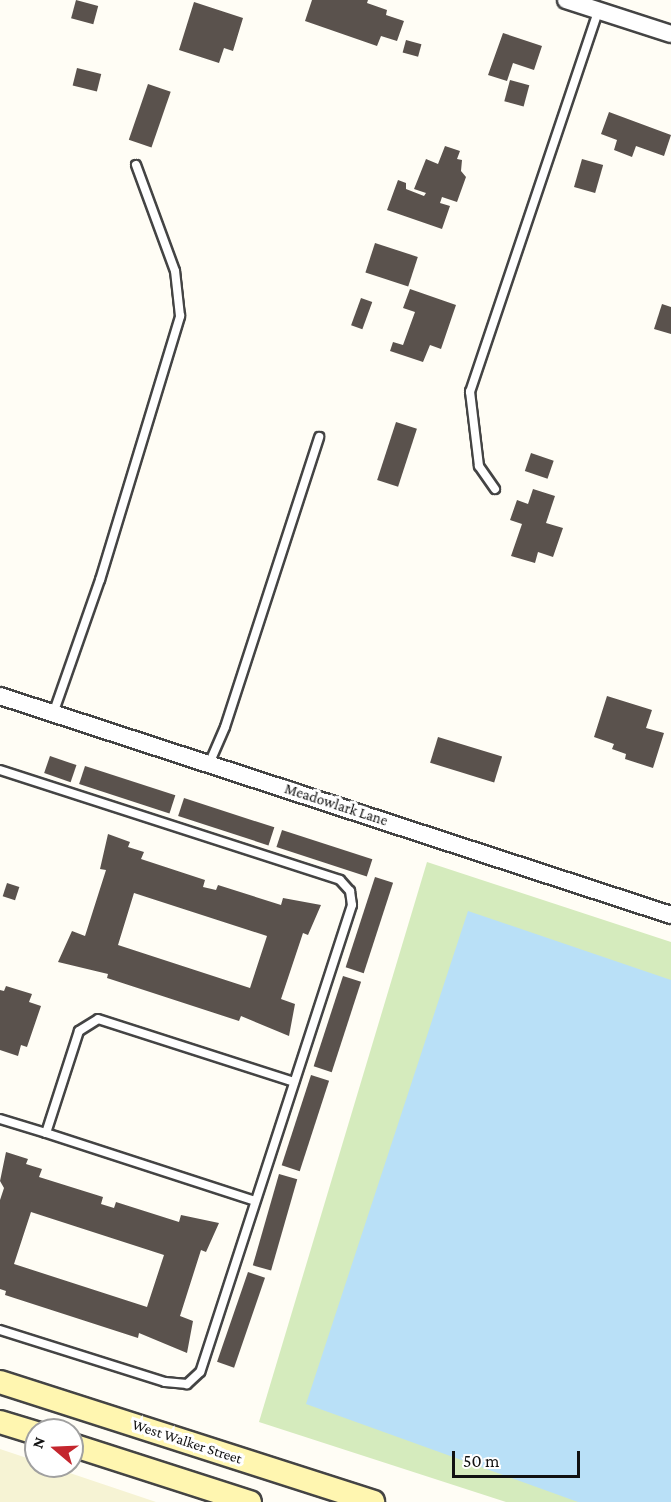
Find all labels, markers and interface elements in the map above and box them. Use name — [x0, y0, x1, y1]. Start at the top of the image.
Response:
street label: Meadowlark Lane — [282, 780, 390, 830]
street label: West Walker Street — [130, 1416, 244, 1468]
north arrow — [24, 1418, 84, 1478]
text: N — [29, 1435, 48, 1451]
scale bar — [455, 1439, 582, 1477]
text: 50 m — [463, 1451, 500, 1471]

